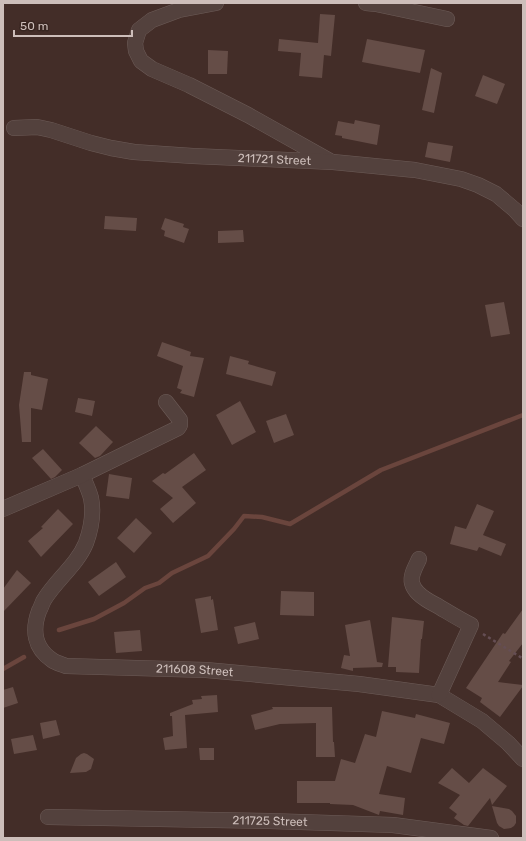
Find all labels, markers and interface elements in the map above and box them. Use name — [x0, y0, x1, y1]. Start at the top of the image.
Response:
scale bar — [14, 12, 132, 38]
text: 50 m — [20, 19, 48, 33]
street label: 211721 Street — [237, 151, 312, 168]
street label: 211608 Street — [156, 662, 234, 680]
street label: 211725 Street — [232, 813, 308, 829]

